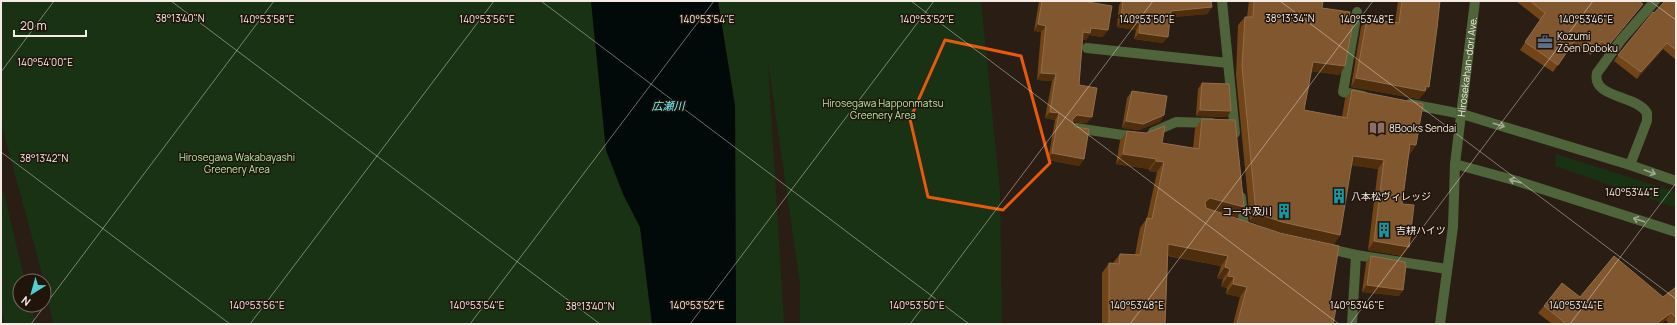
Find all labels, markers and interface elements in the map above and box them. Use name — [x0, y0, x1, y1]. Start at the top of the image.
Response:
text: 38°13'40"N — [156, 11, 205, 25]
text: 38°13'34"N — [1265, 11, 1315, 25]
scale bar — [14, 12, 86, 38]
text: 140°53'58"E — [239, 12, 295, 26]
text: 140°53'56"E — [459, 12, 515, 26]
text: 140°53'54"E — [680, 12, 735, 26]
text: 140°53'52"E — [900, 12, 955, 26]
text: 140°53'50"E — [1119, 12, 1175, 26]
text: 140°53'48"E — [1340, 12, 1394, 26]
text: 140°53'46"E — [1559, 12, 1613, 26]
street label: Hirosekahan-dori Ave. — [1454, 16, 1480, 117]
text: 20 m — [20, 17, 47, 34]
place label: Kozumi Zōen Doboku — [1557, 29, 1618, 55]
office icon: Kozumi Zōen Doboku — [1536, 33, 1554, 51]
text: 140°54'00"E — [17, 55, 73, 69]
park label: Hirosegawa Happonmatsu Greenery Area — [822, 96, 944, 122]
water label: 広瀬川 — [652, 98, 685, 113]
library icon: 8Books Sendai — [1368, 119, 1386, 137]
place label: 8Books Sendai — [1389, 121, 1456, 135]
one-way arrow — [1492, 122, 1505, 129]
park label: Hirosegawa Wakabayashi Greenery Area — [179, 150, 295, 176]
text: 38°13'42"N — [20, 151, 68, 165]
one-way arrow — [1643, 169, 1656, 176]
one-way arrow — [1509, 177, 1522, 184]
text: 140°53'44"E — [1605, 185, 1659, 199]
building icon: 八本松ヴィレッジ — [1330, 187, 1348, 205]
place label: 八本松ヴィレッジ — [1351, 189, 1431, 203]
building icon: コーポ及川 — [1275, 202, 1293, 220]
place label: コーポ及川 — [1222, 204, 1272, 218]
one-way arrow — [1633, 216, 1646, 223]
building icon: 吉耕ハイツ — [1375, 221, 1393, 239]
place label: 吉耕ハイツ — [1396, 223, 1446, 237]
north arrow — [12, 273, 52, 313]
text: N — [18, 293, 33, 310]
text: 140°53'56"E — [229, 298, 285, 312]
text: 140°53'54"E — [450, 298, 505, 312]
text: 140°53'52"E — [670, 298, 725, 312]
text: 140°53'50"E — [889, 298, 945, 312]
text: 140°53'48"E — [1110, 298, 1164, 312]
text: 140°53'46"E — [1330, 298, 1384, 312]
text: 140°53'44"E — [1549, 298, 1603, 312]
text: 38°13'40"N — [566, 299, 615, 313]

